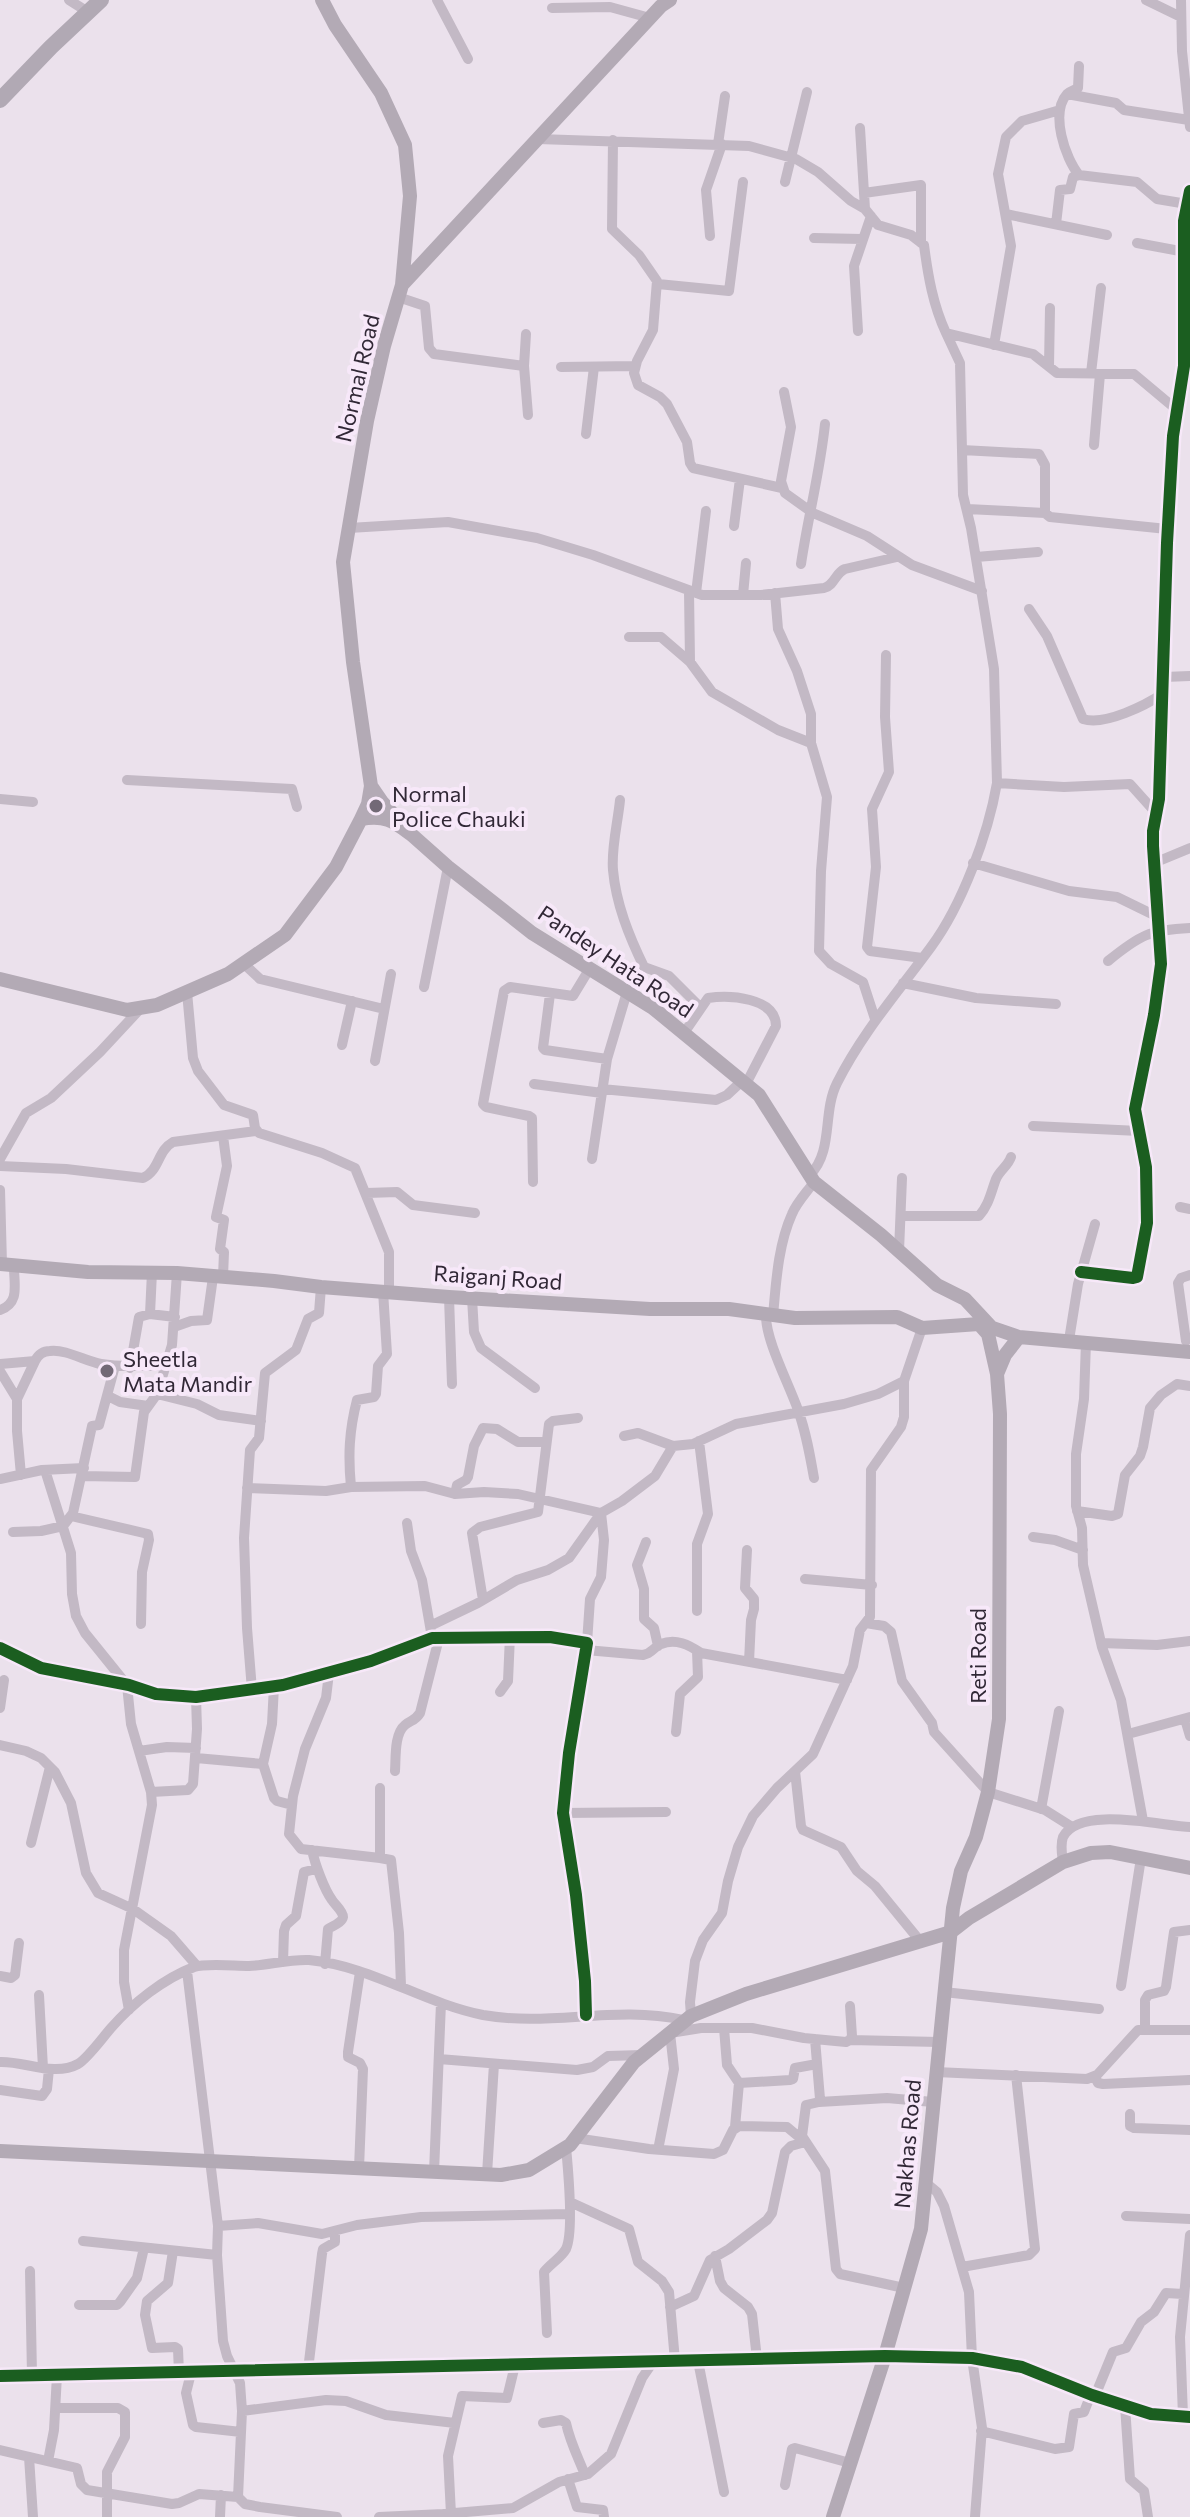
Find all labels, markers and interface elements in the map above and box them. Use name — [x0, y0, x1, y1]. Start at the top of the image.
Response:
street label: Normal Road — [329, 311, 385, 445]
place label: Normal Police Chauki — [392, 780, 526, 832]
marker: Normal Police Chauki — [367, 797, 385, 815]
street label: Pandey Hata Road — [533, 899, 699, 1023]
street label: Raiganj Road — [433, 1259, 563, 1295]
place label: Sheetla Mata Mandir — [123, 1345, 252, 1397]
marker: Sheetla Mata Mandir — [98, 1362, 116, 1380]
street label: Reti Road — [964, 1608, 991, 1704]
street label: Nakhas Road — [888, 2078, 926, 2210]

